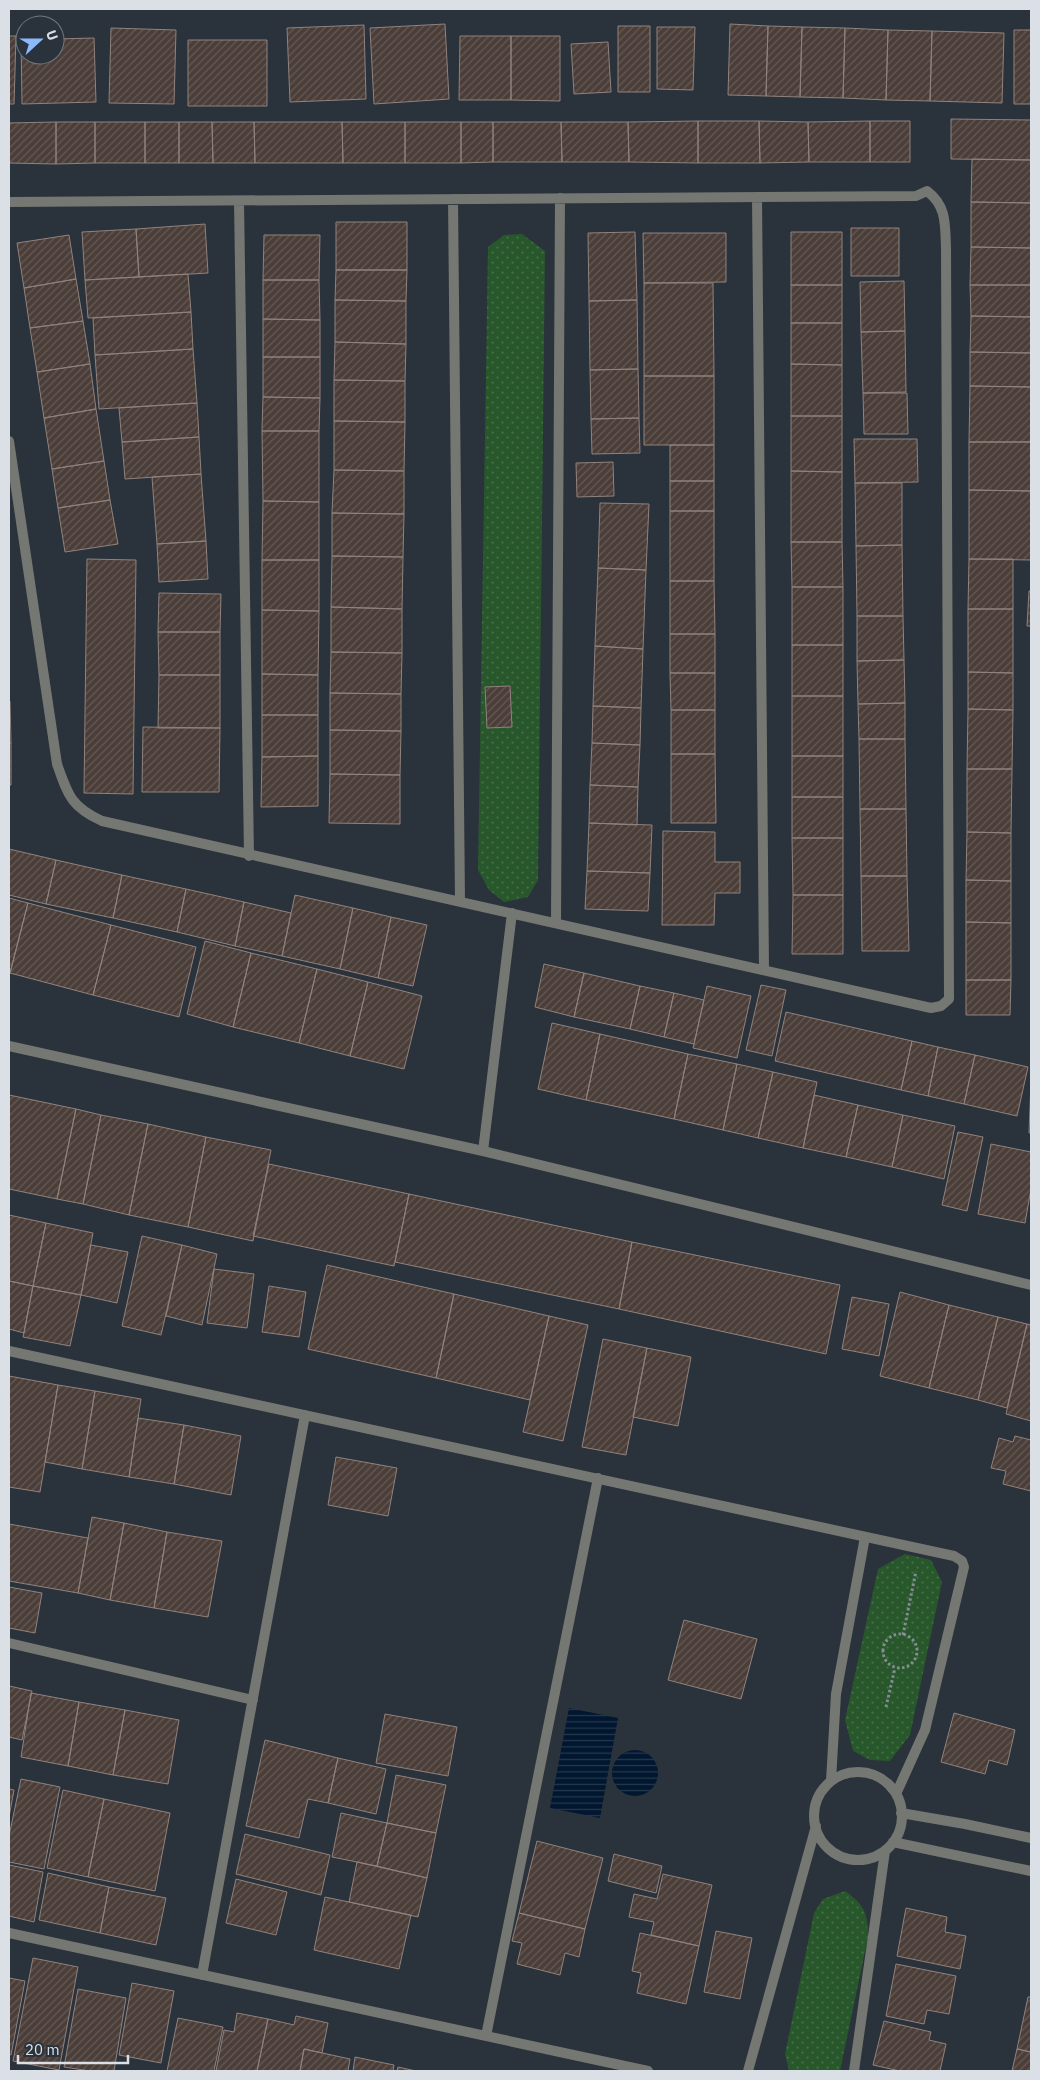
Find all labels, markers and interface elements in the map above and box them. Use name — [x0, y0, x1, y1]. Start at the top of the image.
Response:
north arrow — [15, 15, 65, 65]
text: U — [42, 28, 62, 43]
scale bar — [18, 2032, 128, 2064]
text: 20 m — [25, 2040, 60, 2059]

